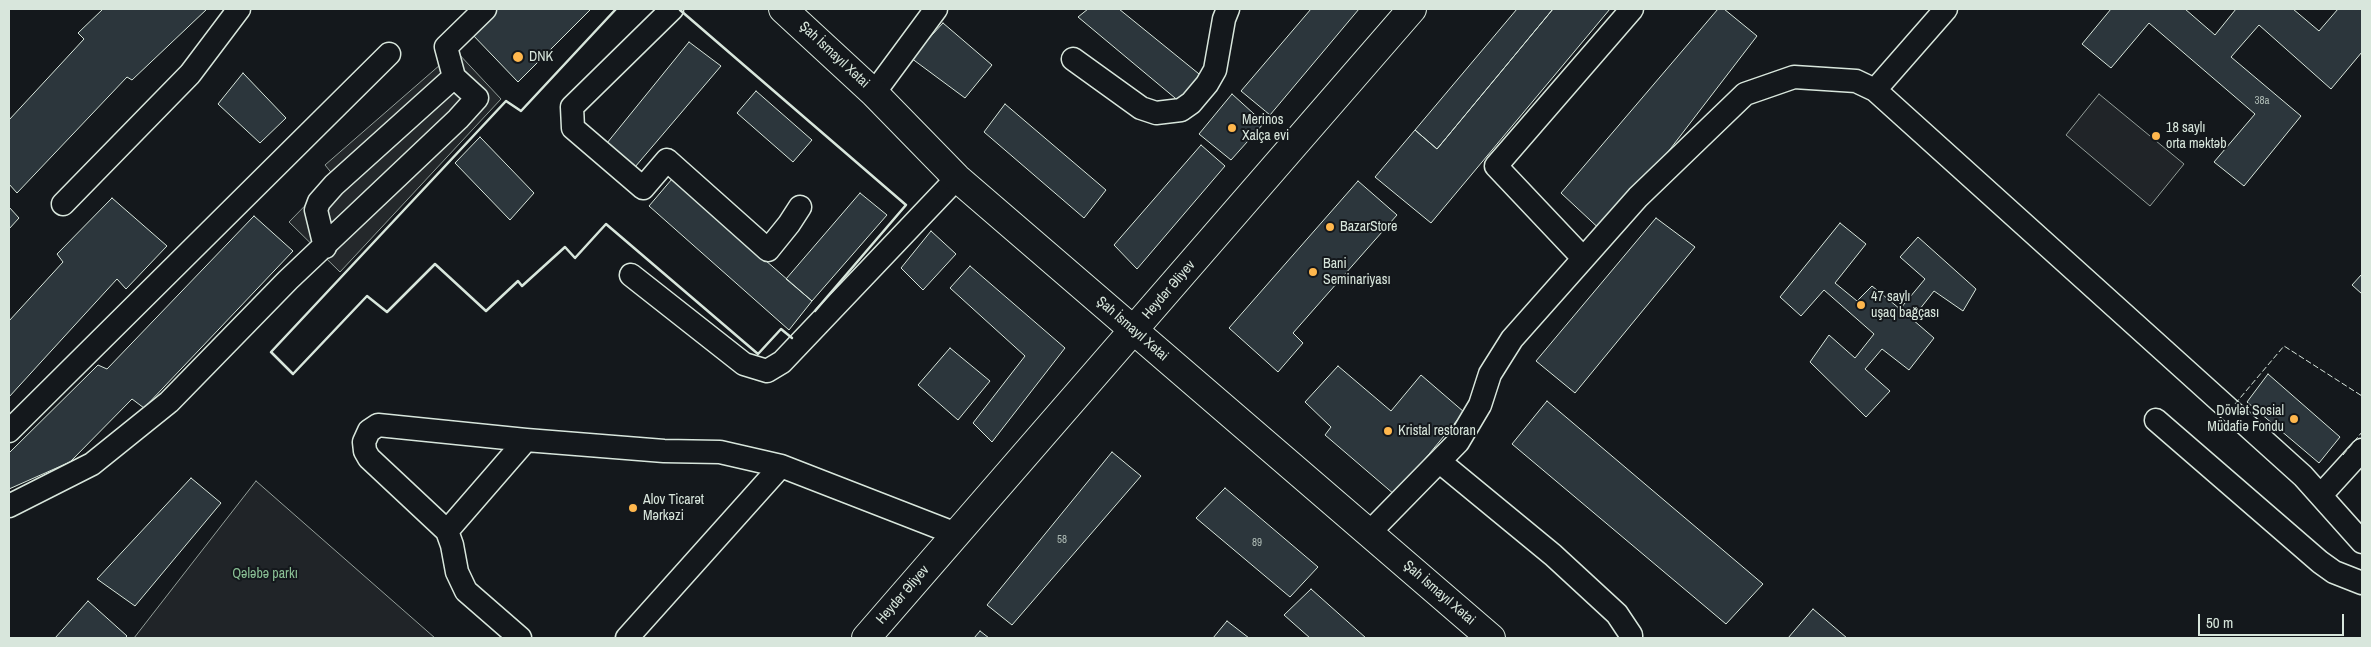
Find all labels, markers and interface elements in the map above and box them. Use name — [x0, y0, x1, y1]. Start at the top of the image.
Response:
street label: Şah İsmayıl Xətai — [795, 18, 873, 92]
place label: DNK — [529, 49, 553, 65]
marker: DNK — [511, 50, 525, 64]
house number: 38a — [2254, 94, 2270, 108]
place label: Merinos Xalça evi — [1242, 112, 1289, 144]
place label: 18 saylı orta məktəb — [2166, 120, 2227, 152]
marker: Merinos Xalça evi — [1226, 122, 1238, 134]
marker: 18 saylı orta məktəb — [2150, 130, 2162, 142]
place label: BazarStore — [1340, 219, 1397, 235]
marker: BazarStore — [1324, 221, 1336, 233]
place label: Bani Seminariyası — [1323, 256, 1391, 288]
street label: Heydər Əliyev — [1139, 257, 1199, 323]
marker: Bani Seminariyası — [1307, 266, 1319, 278]
place label: 47 saylı uşaq bağçası — [1871, 289, 1939, 322]
street label: Şah İsmayıl Xətai — [1093, 293, 1171, 365]
marker: 47 saylı uşaq bağçası — [1855, 299, 1867, 311]
place label: Dövlət Sosial Müdafiə Fondu — [2207, 403, 2284, 436]
marker: Dövlət Sosial Müdafiə Fondu — [2288, 413, 2300, 425]
place label: Kristal restoran — [1398, 423, 1476, 439]
marker: Kristal restoran — [1382, 425, 1394, 437]
place label: Alov Ticarət Mərkəzi — [643, 492, 704, 524]
marker: Alov Ticarət Mərkəzi — [627, 502, 639, 514]
house number: 58 — [1057, 533, 1067, 547]
house number: 89 — [1252, 536, 1262, 550]
street label: Şah İsmayıl Xətai — [1400, 557, 1478, 629]
street label: Heydər Əliyev — [873, 562, 933, 628]
park label: Qələbə parkı — [232, 566, 298, 582]
scale bar — [2201, 604, 2347, 636]
text: 50 m — [2206, 612, 2233, 633]

